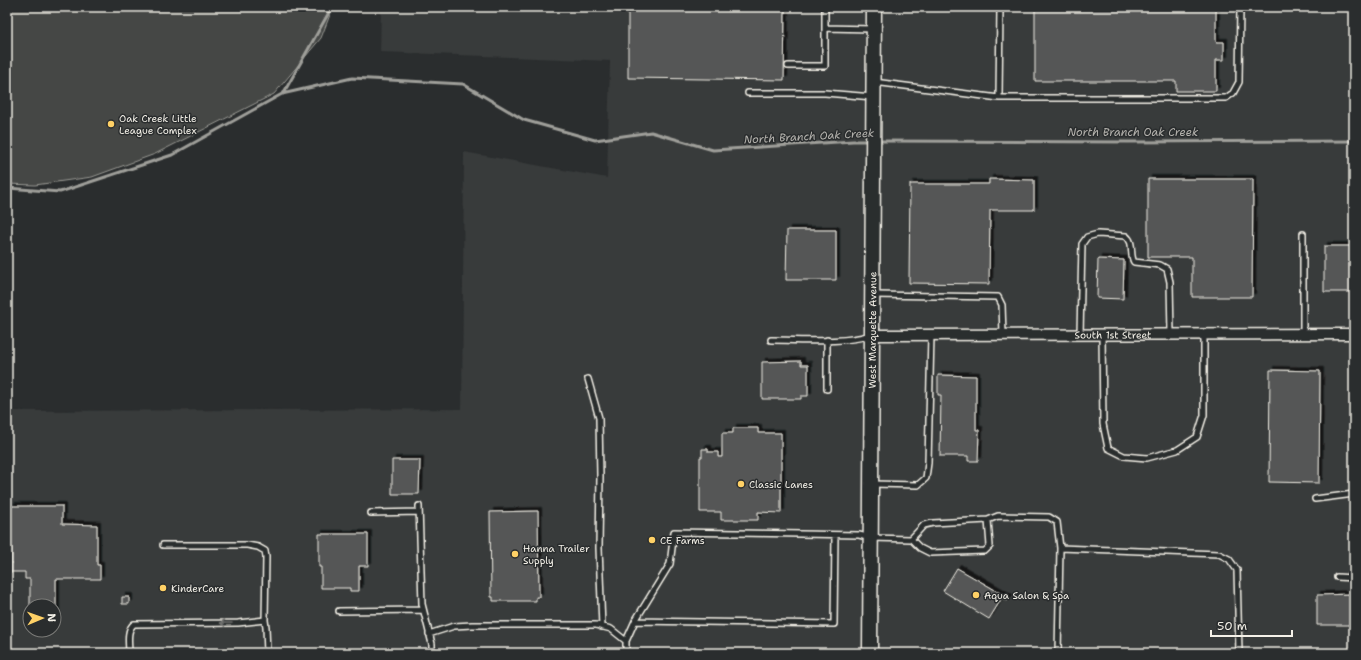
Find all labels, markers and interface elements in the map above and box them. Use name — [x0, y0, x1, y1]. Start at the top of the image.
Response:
place label: Oak Creek Little League Complex — [119, 112, 197, 137]
marker: Oak Creek Little League Complex — [106, 119, 116, 129]
water label: North Branch Oak Creek — [1068, 125, 1199, 140]
water label: North Branch Oak Creek — [743, 126, 875, 147]
street label: West Marquette Avenue — [866, 271, 879, 389]
street label: South 1st Street — [1075, 328, 1151, 342]
place label: Classic Lanes — [749, 478, 813, 491]
marker: Classic Lanes — [736, 479, 746, 489]
place label: CE Farms — [660, 534, 705, 547]
marker: CE Farms — [647, 535, 657, 545]
place label: Hanna Trailer Supply — [523, 542, 590, 567]
marker: Hanna Trailer Supply — [510, 549, 520, 559]
place label: KinderCare — [171, 582, 225, 595]
marker: KinderCare — [158, 583, 168, 593]
place label: Aqua Salon & Spa — [984, 589, 1070, 602]
marker: Aqua Salon & Spa — [971, 590, 981, 600]
north arrow — [22, 598, 62, 638]
scale bar — [1211, 612, 1292, 638]
text: N — [44, 613, 59, 623]
text: 50 m — [1217, 618, 1247, 634]
one-way arrow — [220, 619, 233, 627]

